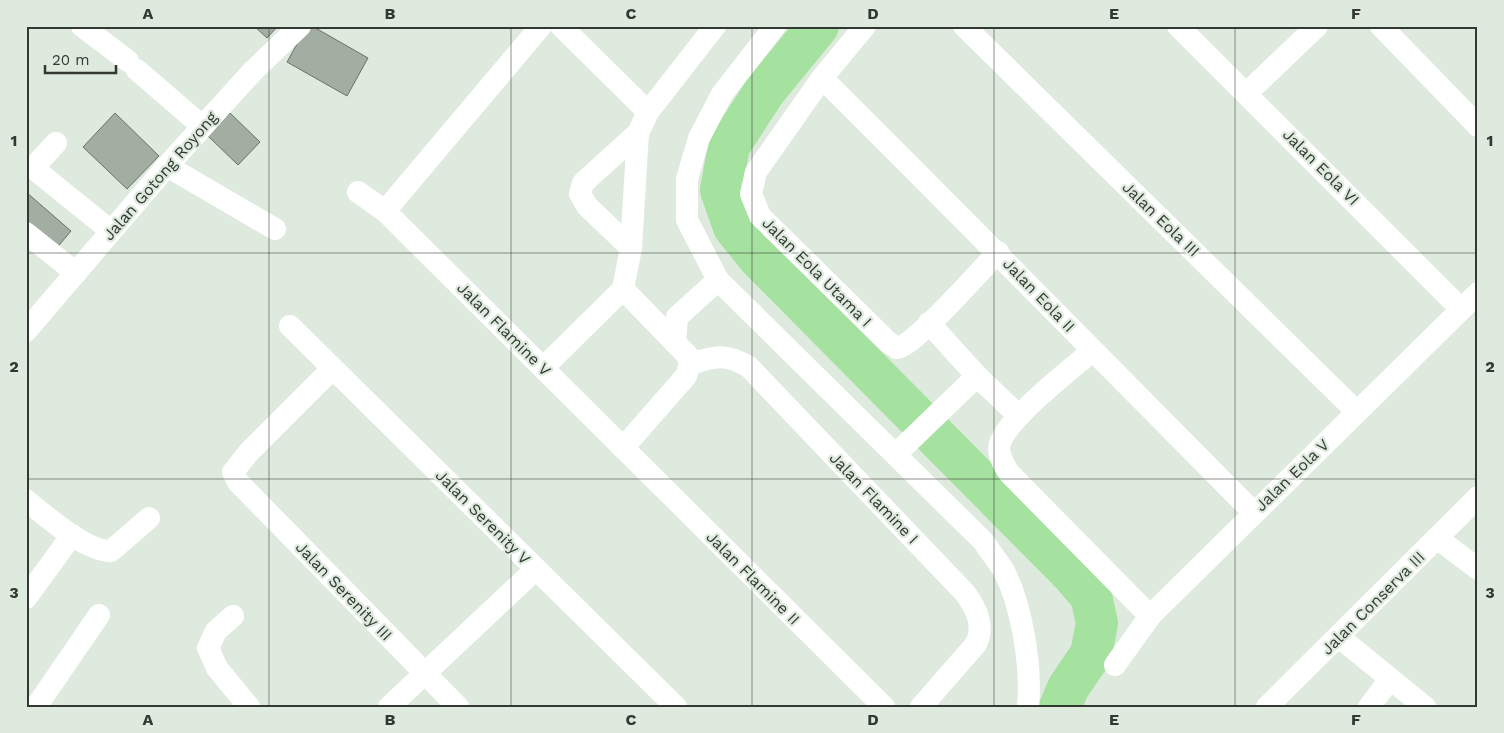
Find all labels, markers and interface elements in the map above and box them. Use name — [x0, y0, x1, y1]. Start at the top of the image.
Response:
text: A — [143, 4, 154, 23]
text: B — [385, 4, 396, 23]
text: C — [626, 4, 637, 23]
text: D — [867, 4, 879, 23]
text: E — [1109, 4, 1119, 23]
text: F — [1351, 4, 1361, 23]
scale bar — [45, 42, 116, 74]
text: 20 m — [52, 51, 90, 69]
street label: Jalan Gotong Royong — [99, 107, 221, 244]
street label: Jalan Eola VI — [1279, 125, 1363, 209]
text: 1 — [11, 131, 17, 150]
text: 1 — [1487, 131, 1493, 150]
street label: Jalan Eola III — [1118, 177, 1204, 261]
street label: Jalan Eola Utama I — [758, 213, 876, 331]
street label: Jalan Eola II — [999, 254, 1079, 336]
street label: Jalan Flamine V — [453, 278, 555, 380]
text: 2 — [9, 357, 19, 376]
text: 2 — [1485, 357, 1495, 376]
street label: Jalan Eola V — [1251, 435, 1333, 515]
street label: Jalan Flamine I — [826, 448, 922, 548]
street label: Jalan Serenity V — [432, 466, 534, 568]
street label: Jalan Flamine II — [702, 527, 804, 629]
street label: Jalan Serenity III — [292, 537, 396, 645]
street label: Jalan Conserva III — [1317, 547, 1429, 659]
text: 3 — [9, 583, 19, 602]
text: 3 — [1485, 583, 1495, 602]
text: A — [143, 710, 154, 729]
text: B — [385, 710, 396, 729]
text: C — [626, 710, 637, 729]
text: D — [867, 710, 879, 729]
text: E — [1109, 710, 1119, 729]
text: F — [1351, 710, 1361, 729]

